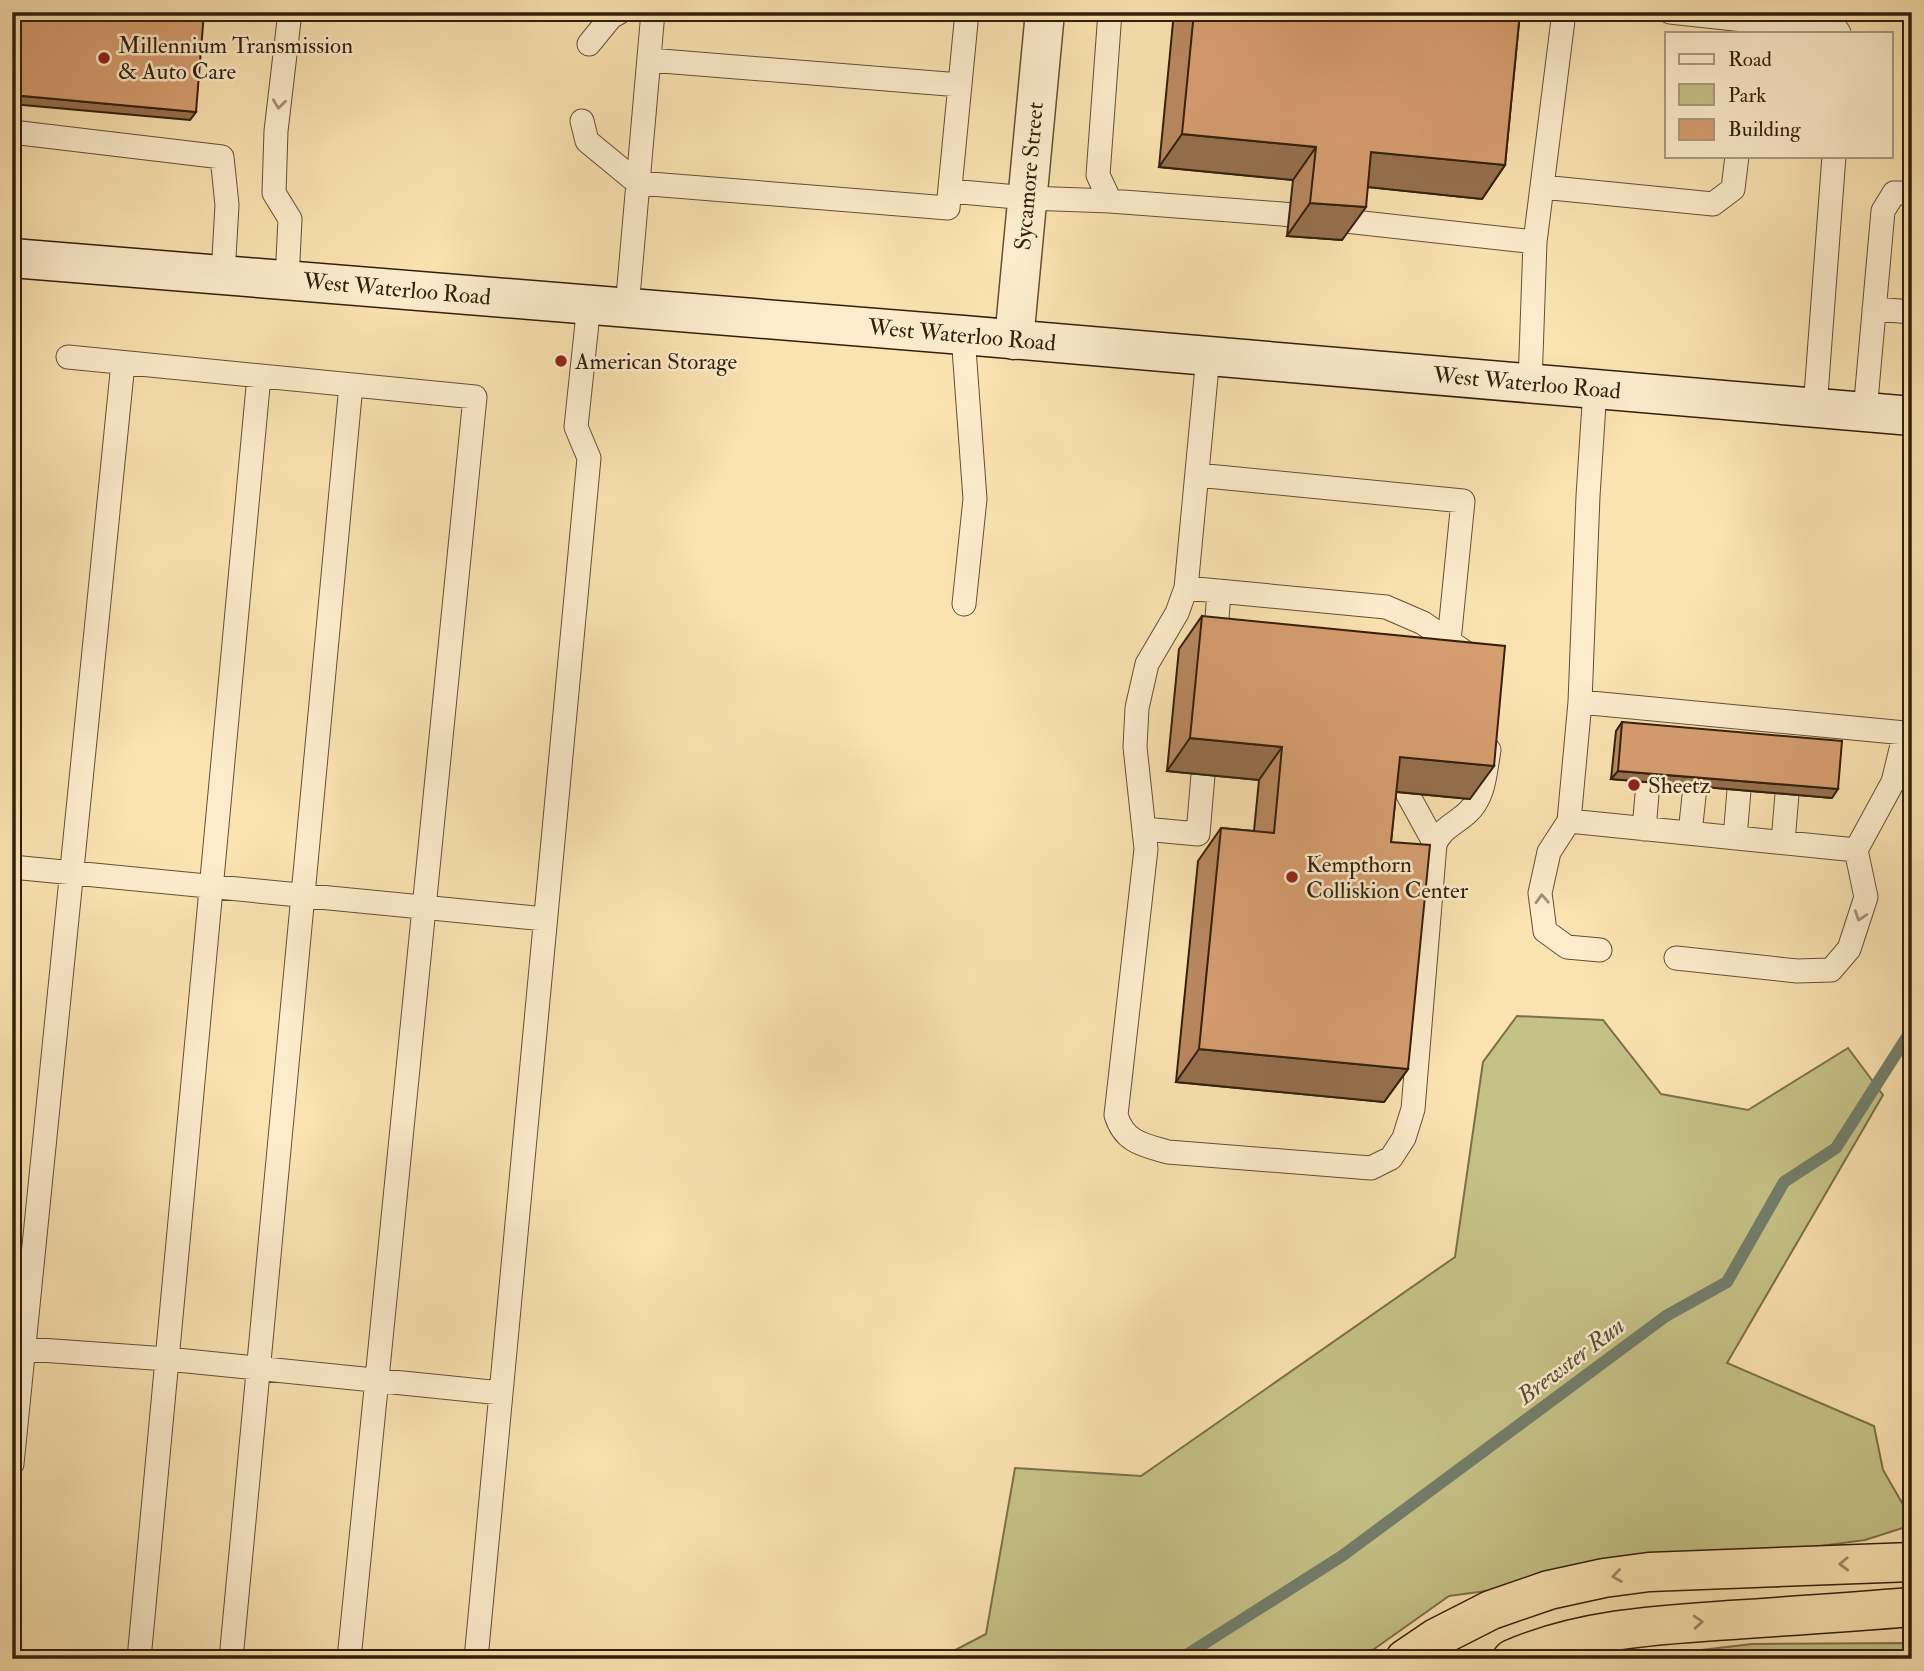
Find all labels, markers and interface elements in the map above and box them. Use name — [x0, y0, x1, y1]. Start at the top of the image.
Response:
place label: Millennium Transmission & Auto Care — [118, 31, 353, 86]
legend — [1665, 32, 1892, 158]
text: Road — [1728, 46, 1773, 73]
marker: Millennium Transmission & Auto Care — [96, 50, 112, 66]
text: Park — [1728, 82, 1766, 109]
one-way arrow — [272, 99, 287, 110]
street label: Sycamore Street — [1008, 101, 1050, 251]
text: Building — [1728, 116, 1801, 143]
street label: West Waterloo Road — [301, 266, 492, 312]
street label: West Waterloo Road — [866, 312, 1057, 358]
place label: American Storage — [574, 347, 738, 376]
marker: American Storage — [553, 353, 569, 369]
street label: West Waterloo Road — [1431, 360, 1622, 406]
place label: Sheetz — [1648, 771, 1711, 800]
marker: Sheetz — [1626, 777, 1642, 793]
place label: Kempthorn Colliskion Center — [1306, 850, 1469, 905]
marker: Kempthorn Colliskion Center — [1284, 869, 1300, 885]
one-way arrow — [1534, 893, 1549, 904]
one-way arrow — [1853, 910, 1868, 922]
water label: Brewster Run — [1510, 1310, 1631, 1412]
one-way arrow — [1838, 1557, 1849, 1572]
one-way arrow — [1611, 1568, 1622, 1583]
one-way arrow — [1693, 1615, 1704, 1630]

